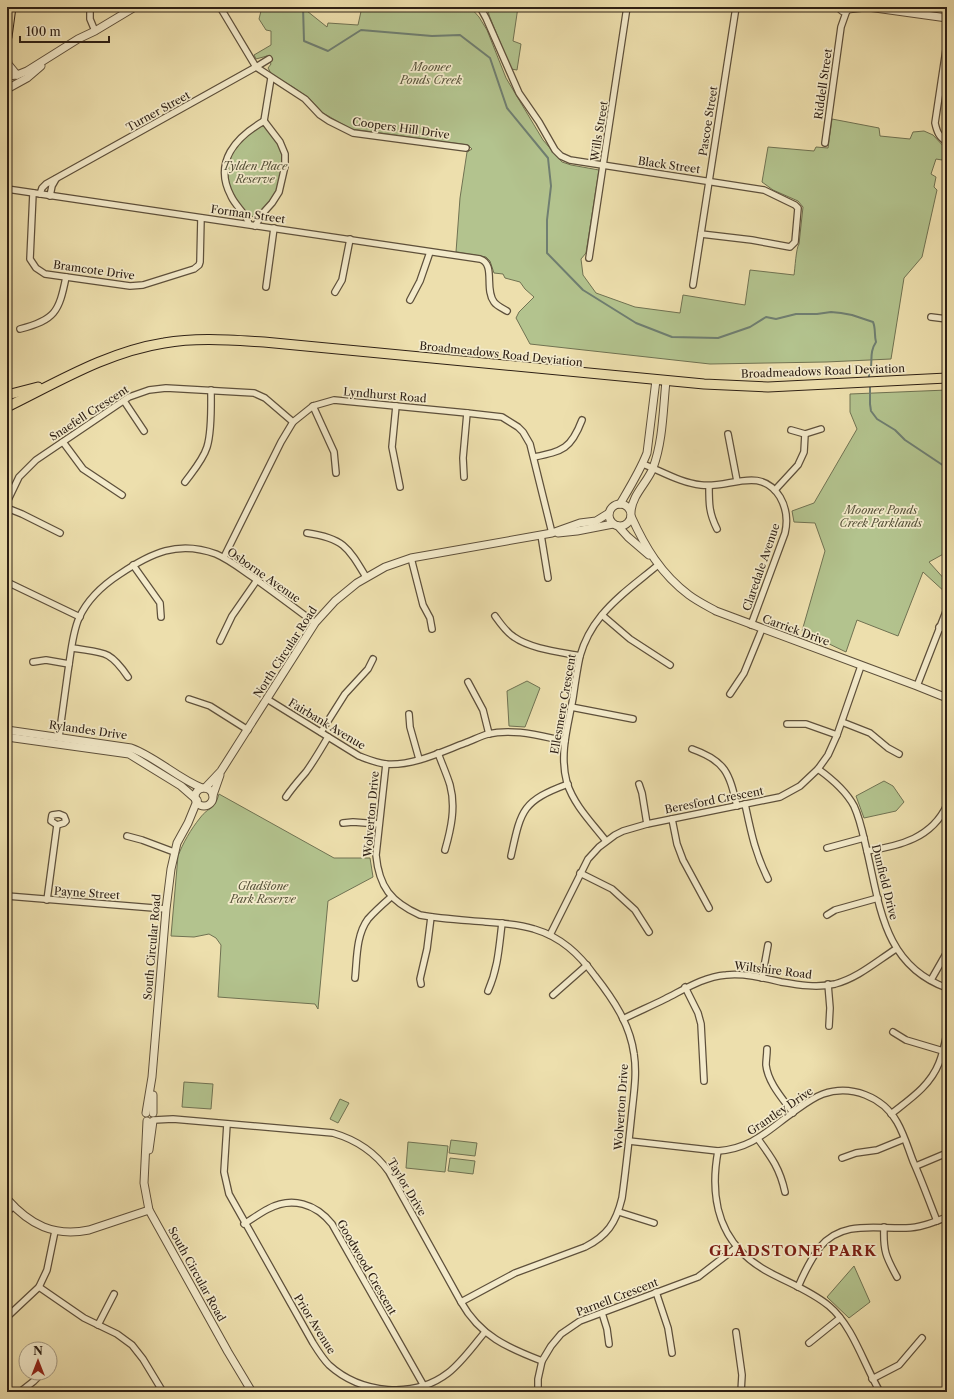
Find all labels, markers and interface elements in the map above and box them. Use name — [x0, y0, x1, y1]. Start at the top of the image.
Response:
scale bar — [20, 18, 109, 44]
text: 100 m — [26, 24, 61, 39]
street label: Riddell Street — [811, 47, 835, 120]
park label: Moonee Ponds Creek — [399, 60, 462, 87]
street label: Pascoe Street — [696, 85, 720, 157]
street label: Turner Street — [124, 88, 192, 134]
street label: Wills Street — [587, 100, 611, 163]
street label: Coopers Hill Drive — [351, 114, 451, 142]
street label: Black Street — [637, 154, 701, 176]
park label: Tylden Place Reserve — [223, 159, 288, 186]
street label: Forman Street — [210, 202, 286, 226]
street label: Bramcote Drive — [52, 257, 136, 283]
street label: Broadmeadows Road Deviation — [419, 338, 584, 370]
street label: Broadmeadows Road Deviation — [741, 361, 905, 381]
street label: Snaefell Crescent — [47, 382, 131, 444]
street label: Lyndhurst Road — [343, 384, 427, 406]
park label: Moonee Ponds Creek Parklands — [840, 503, 923, 530]
street label: Claredale Avenue — [739, 521, 783, 613]
street label: Osborne Avenue — [225, 544, 303, 606]
street label: North Circular Road — [250, 603, 320, 700]
street label: Carrick Drive — [761, 611, 831, 649]
street label: Ellesmere Crescent — [547, 653, 579, 755]
street label: Fairbank Avenue — [286, 695, 368, 753]
street label: Rylandes Drive — [48, 718, 128, 742]
street label: Wolverton Drive — [360, 770, 382, 859]
street label: Beresford Crescent — [663, 784, 765, 816]
street label: Dunfield Drive — [869, 843, 901, 921]
park label: Gladstone Park Reserve — [229, 879, 297, 906]
street label: Payne Street — [54, 884, 120, 902]
street label: South Circular Road — [140, 893, 164, 1001]
street label: Wiltshire Road — [732, 958, 813, 982]
street label: Wolverton Drive — [611, 1063, 631, 1152]
street label: Grantley Drive — [744, 1084, 816, 1138]
street label: Taylor Drive — [384, 1156, 430, 1218]
street label: Goodwood Crescent — [334, 1217, 400, 1317]
street label: South Circular Road — [165, 1224, 229, 1324]
district label: GLADSTONE PARK — [709, 1241, 877, 1260]
street label: Parnell Crescent — [574, 1275, 660, 1319]
street label: Prior Avenue — [291, 1291, 339, 1357]
north arrow — [18, 1341, 58, 1381]
text: N — [33, 1344, 43, 1358]

